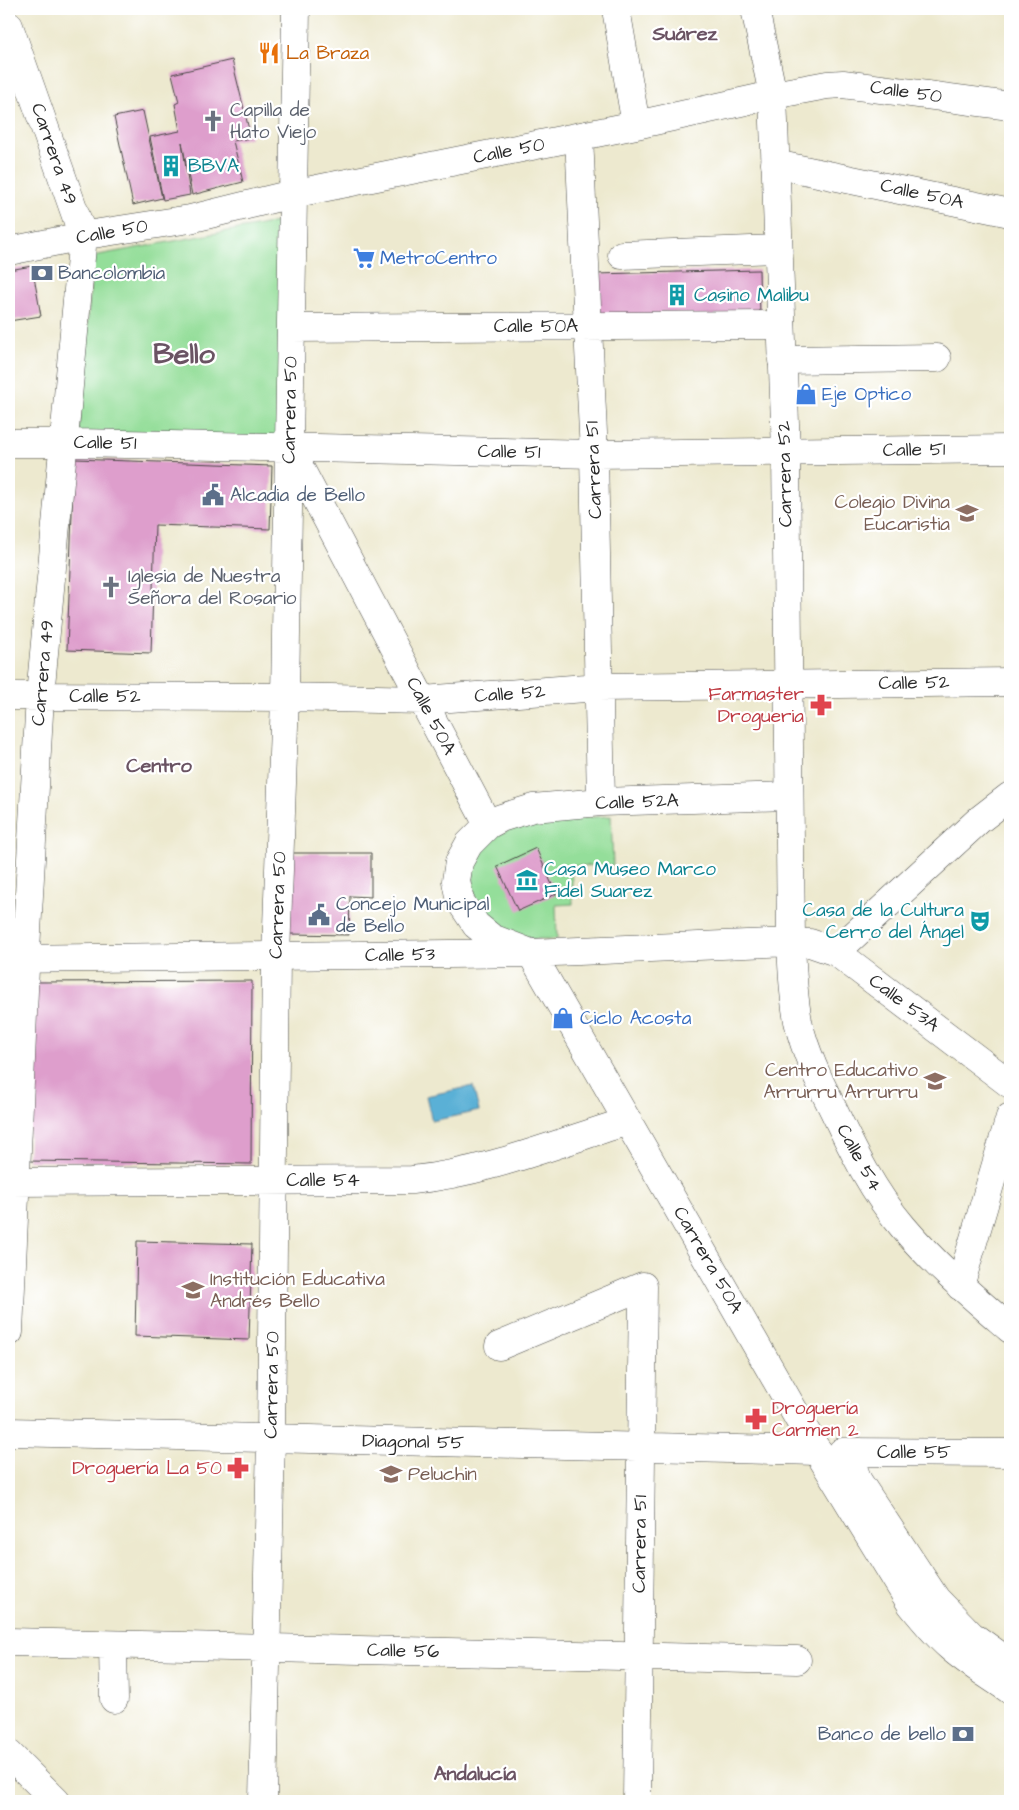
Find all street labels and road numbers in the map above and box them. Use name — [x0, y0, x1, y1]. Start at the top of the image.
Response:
street label: Calle 50 — [868, 74, 944, 110]
street label: Carrera 49 — [24, 100, 84, 208]
street label: Calle 50 — [471, 131, 547, 171]
street label: Calle 50A — [878, 172, 966, 216]
street label: Calle 50 — [74, 212, 150, 252]
street label: Calle 50A — [494, 313, 578, 340]
street label: Carrera 50 — [276, 356, 304, 464]
street label: Carrera 51 — [579, 420, 609, 519]
street label: Carrera 52 — [771, 420, 799, 527]
street label: Calle 51 — [73, 429, 137, 457]
street label: Calle 51 — [882, 436, 946, 464]
street label: Calle 51 — [477, 438, 541, 466]
street label: Carrera 49 — [25, 619, 61, 727]
street label: Calle 52 — [878, 669, 950, 697]
street label: Calle 50A — [399, 672, 463, 760]
street label: Calle 52 — [473, 678, 547, 710]
street label: Calle 52 — [69, 683, 141, 710]
street label: Calle 52A — [595, 787, 679, 817]
street label: Carrera 50 — [263, 851, 293, 959]
street label: Calle 53 — [365, 941, 436, 969]
street label: Calle 53A — [863, 967, 945, 1039]
street label: Calle 54 — [829, 1119, 889, 1197]
street label: Calle 54 — [286, 1167, 360, 1194]
street label: Carrera 50A — [666, 1201, 750, 1319]
street label: Carrera 50 — [258, 1331, 286, 1439]
street label: Diagonal 55 — [362, 1428, 465, 1457]
street label: Calle 55 — [877, 1439, 951, 1466]
street label: Carrera 51 — [626, 1494, 654, 1593]
street label: Calle 56 — [367, 1637, 439, 1665]

